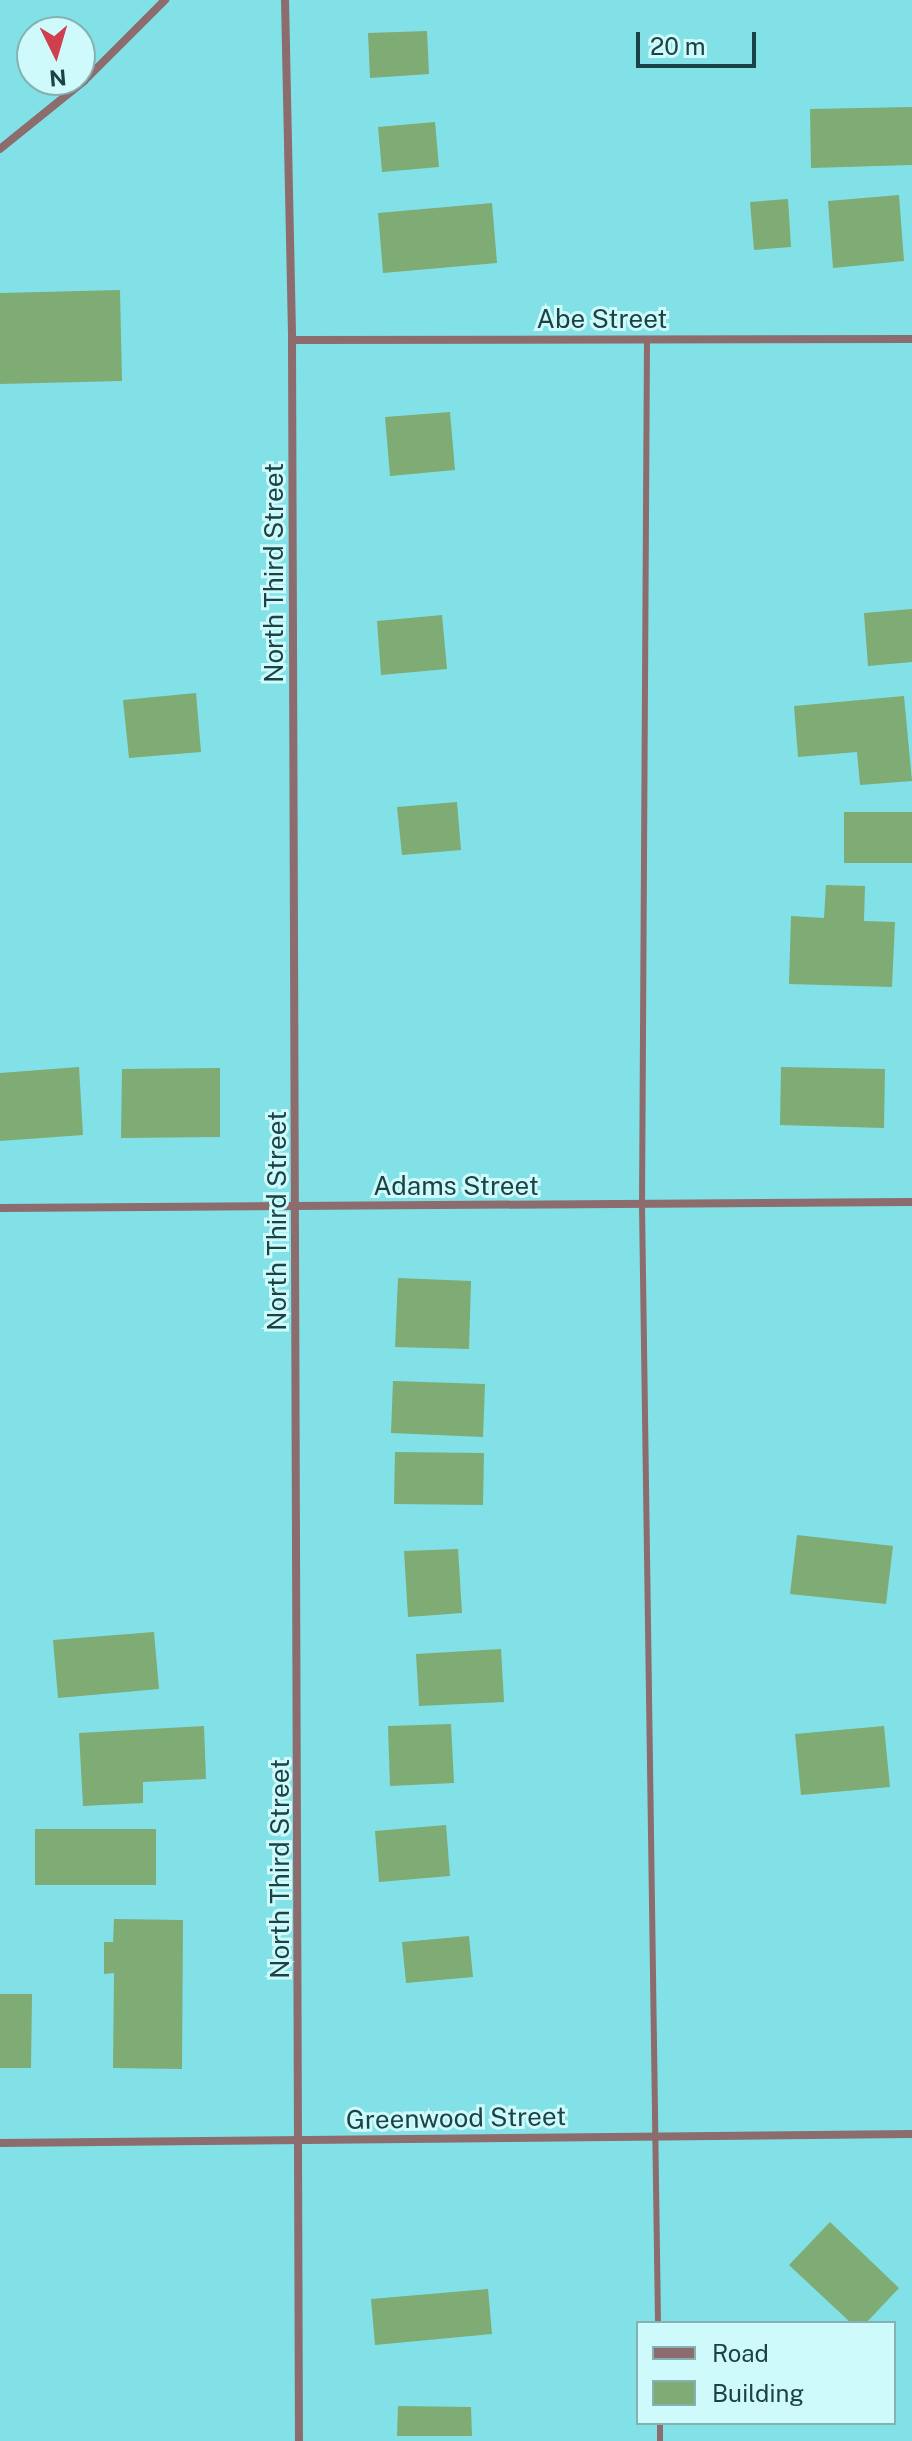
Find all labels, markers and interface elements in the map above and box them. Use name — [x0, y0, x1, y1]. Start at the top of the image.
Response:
north arrow — [16, 16, 96, 96]
scale bar — [640, 16, 760, 66]
text: 20 m — [650, 32, 706, 60]
text: N — [48, 64, 68, 92]
street label: Abe Street — [537, 303, 667, 335]
street label: North Third Street — [258, 463, 290, 683]
street label: North Third Street — [261, 1111, 293, 1331]
street label: Adams Street — [373, 1170, 539, 1202]
street label: North Third Street — [264, 1759, 296, 1979]
street label: Greenwood Street — [346, 2100, 566, 2136]
legend — [636, 2321, 896, 2425]
text: Road — [712, 2339, 769, 2367]
text: Building — [712, 2379, 804, 2407]

